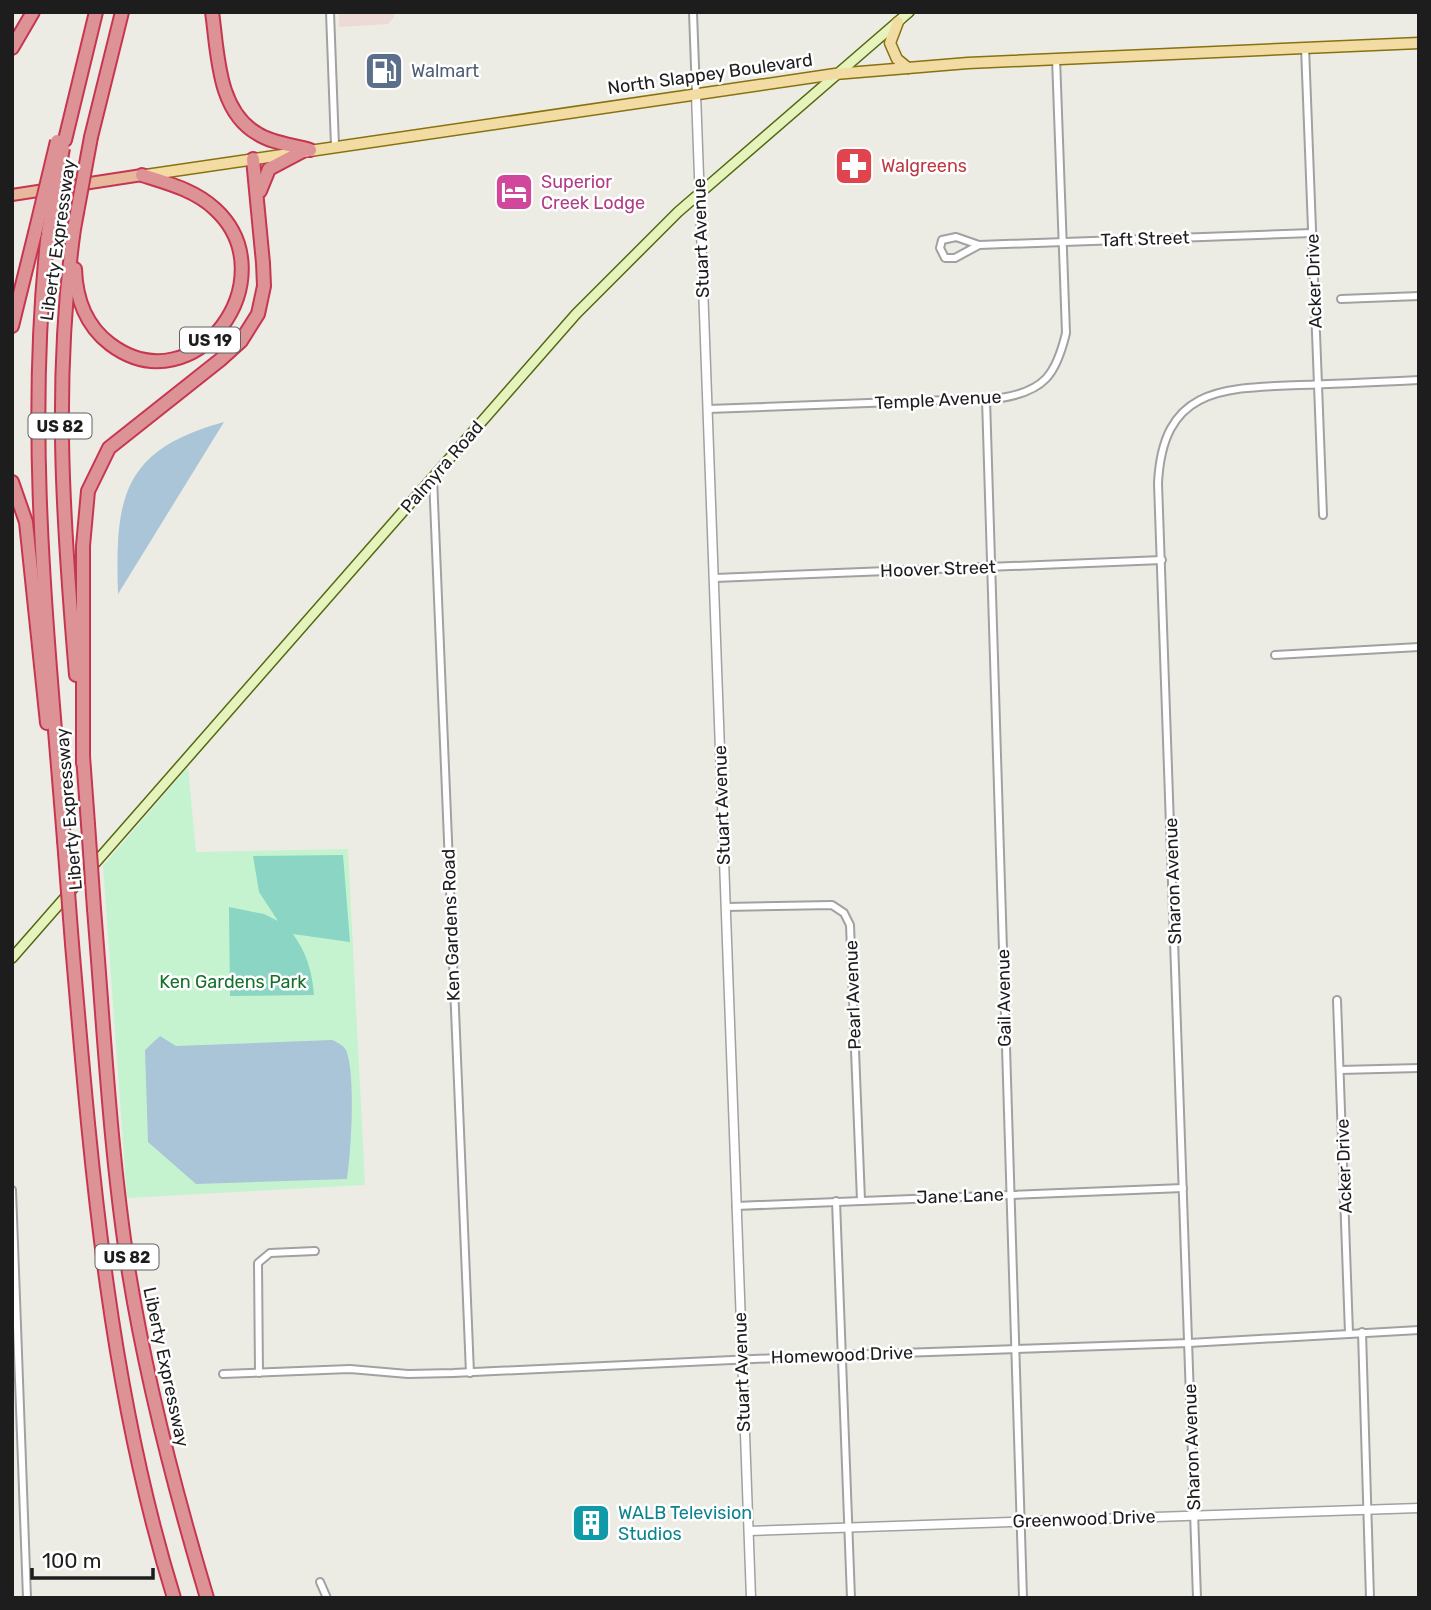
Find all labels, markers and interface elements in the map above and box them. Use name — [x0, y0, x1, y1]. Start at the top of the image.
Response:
street label: North Slappey Boulevard — [606, 49, 814, 99]
fuel station icon: Walmart — [363, 50, 405, 92]
place label: Walmart — [411, 60, 479, 82]
pharmacy icon: Walgreens — [833, 145, 875, 187]
place label: Walgreens — [881, 155, 967, 177]
street label: Liberty Expressway — [36, 158, 80, 322]
hotel icon: Superior Creek Lodge — [493, 171, 535, 213]
place label: Superior Creek Lodge — [541, 171, 645, 214]
street label: Stuart Avenue — [688, 178, 714, 298]
street label: Taft Street — [1100, 226, 1190, 252]
street label: Acker Drive — [1301, 233, 1327, 329]
road number: US 19 — [180, 328, 240, 352]
street label: Temple Avenue — [874, 386, 1002, 414]
road number: US 82 — [28, 414, 92, 438]
street label: Palmyra Road — [396, 416, 488, 518]
street label: Hoover Street — [880, 556, 996, 582]
street label: Liberty Expressway — [51, 727, 87, 891]
street label: Stuart Avenue — [709, 745, 735, 865]
street label: Sharon Avenue — [1160, 817, 1186, 945]
street label: Ken Gardens Road — [437, 848, 465, 1002]
street label: Pearl Avenue — [840, 940, 866, 1050]
street label: Gail Avenue — [992, 949, 1016, 1047]
park label: Ken Gardens Park — [159, 971, 307, 993]
street label: Acker Drive — [1331, 1118, 1357, 1214]
street label: Jane Lane — [916, 1183, 1004, 1209]
road number: US 82 — [96, 1245, 158, 1270]
street label: Liberty Expressway — [138, 1285, 194, 1449]
street label: Stuart Avenue — [729, 1312, 755, 1432]
street label: Homewood Drive — [771, 1342, 913, 1368]
street label: Sharon Avenue — [1179, 1383, 1205, 1511]
building icon: WALB Television Studios — [570, 1502, 612, 1544]
place label: WALB Television Studios — [618, 1502, 752, 1545]
street label: Greenwood Drive — [1012, 1506, 1156, 1532]
scale bar — [32, 1536, 152, 1580]
text: 100 m — [42, 1548, 101, 1573]

